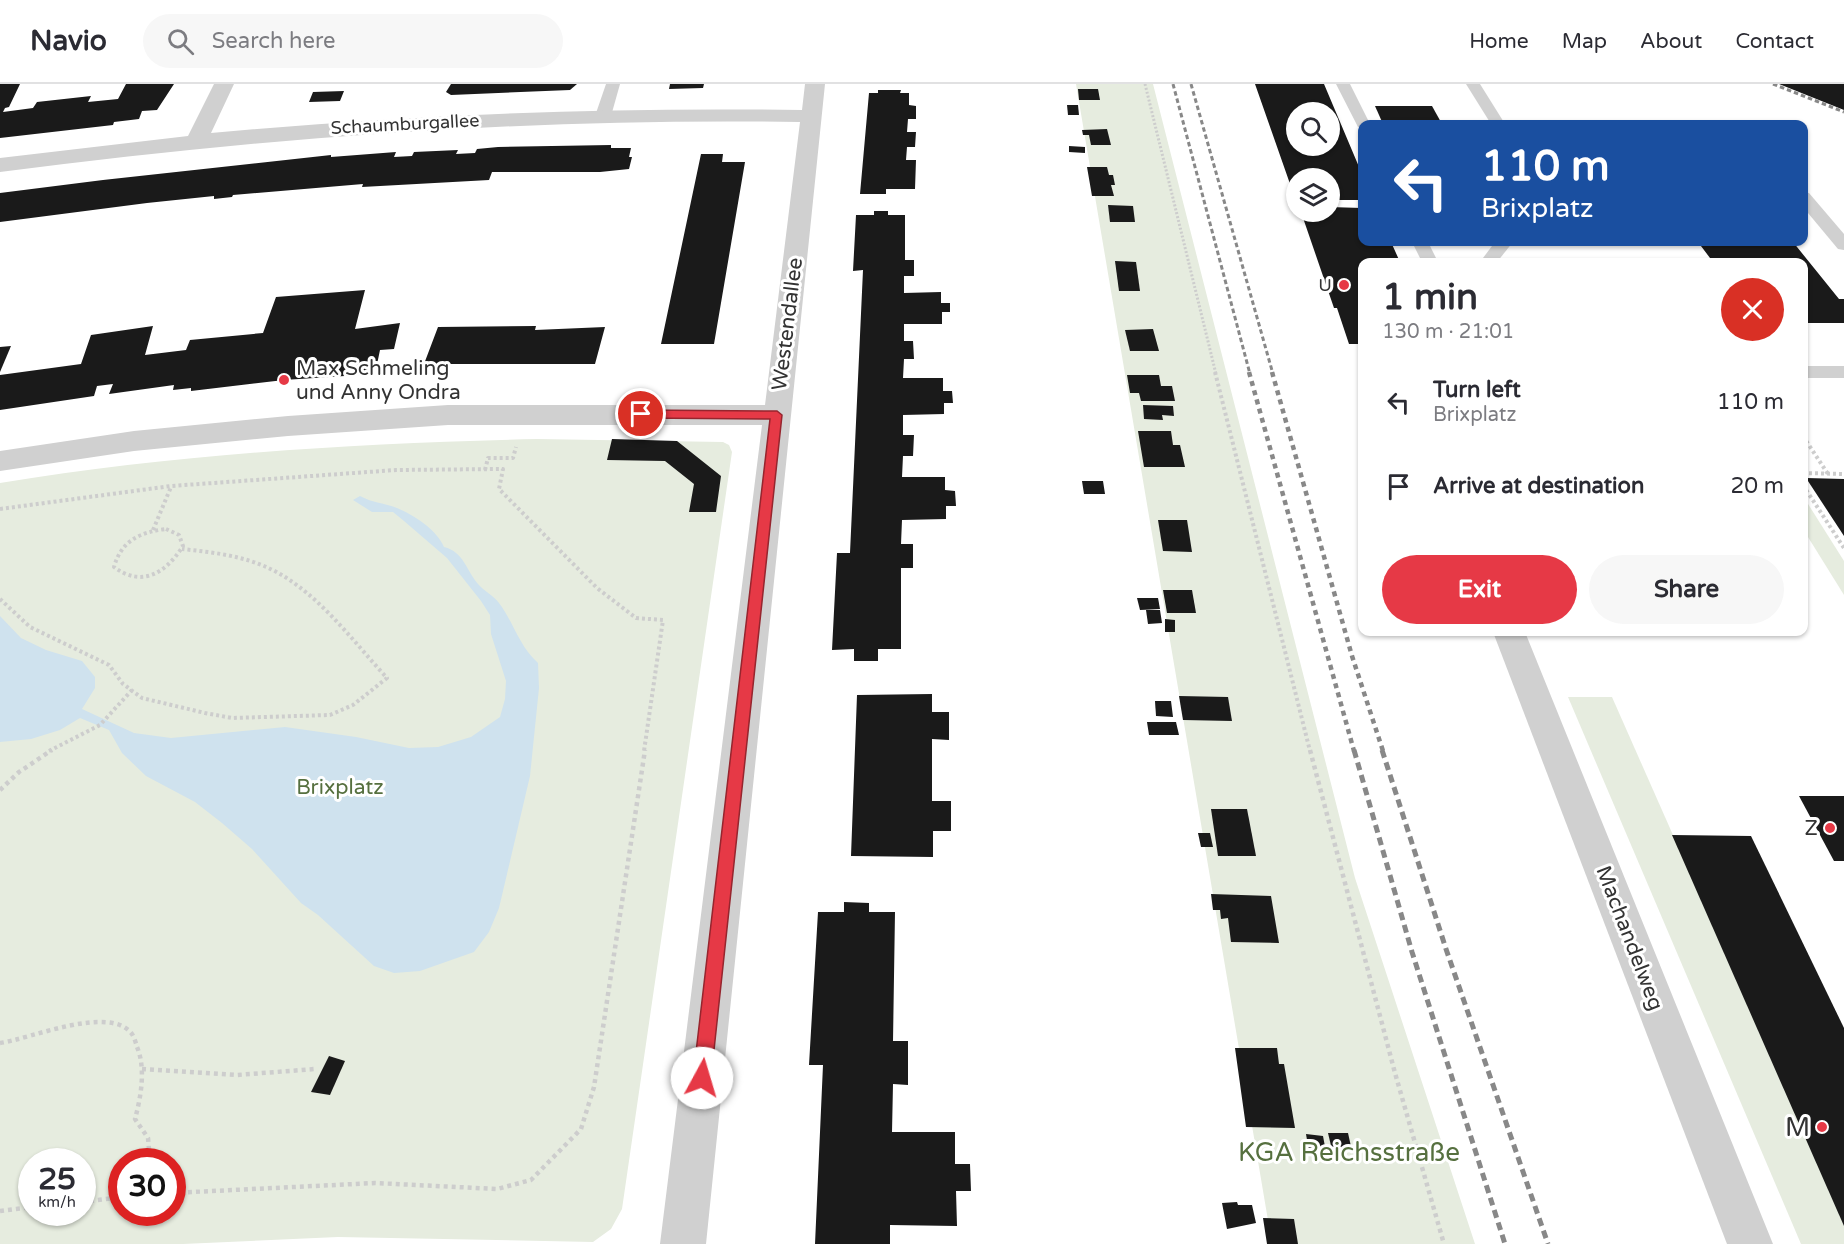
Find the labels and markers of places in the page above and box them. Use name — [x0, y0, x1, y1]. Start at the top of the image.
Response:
place label: U — [1318, 274, 1332, 296]
marker: U — [1337, 278, 1351, 292]
place label: Max Schmeling und Anny Ondra — [296, 356, 461, 405]
marker: Max Schmeling und Anny Ondra — [277, 373, 291, 387]
pin — [615, 388, 666, 439]
place label: Z — [1805, 816, 1818, 841]
marker: Z — [1823, 821, 1837, 835]
place label: M — [1785, 1112, 1810, 1143]
marker: M — [1815, 1120, 1829, 1134]

